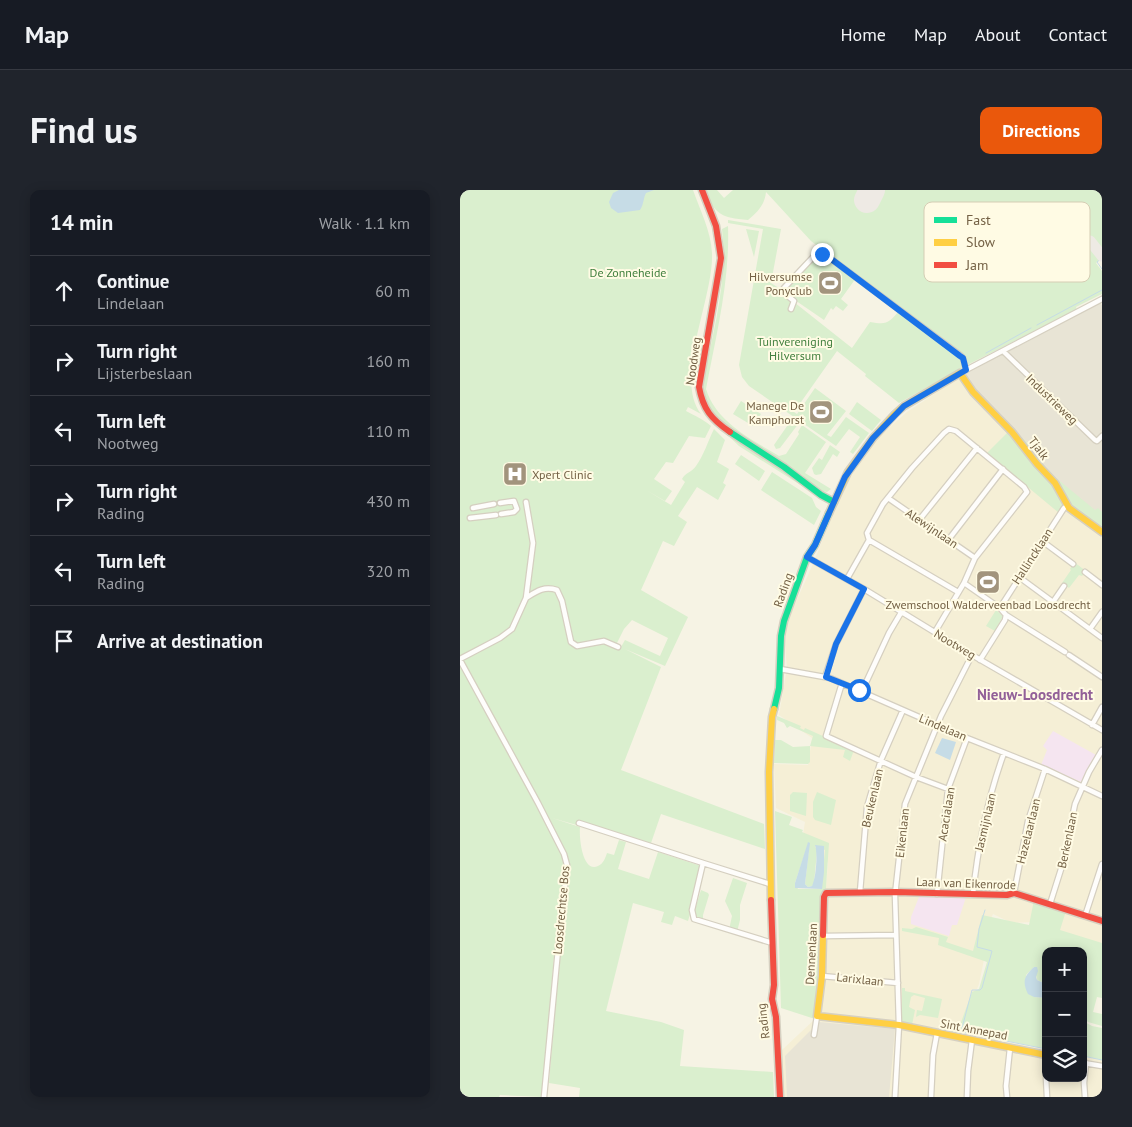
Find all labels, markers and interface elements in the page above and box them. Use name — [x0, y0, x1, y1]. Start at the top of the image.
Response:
text: Map — [25, 19, 69, 50]
text: Home — [840, 23, 886, 46]
text: Map — [914, 23, 947, 46]
text: About — [975, 23, 1021, 46]
text: Contact — [1049, 23, 1107, 46]
text: Find us — [30, 107, 138, 153]
button: Directions — [980, 107, 1102, 154]
legend — [924, 202, 1090, 282]
text: 14 min — [50, 209, 113, 236]
text: Fast — [966, 211, 991, 229]
text: Walk · 1.1 km — [319, 213, 410, 233]
text: Slow — [966, 233, 996, 251]
route end — [811, 243, 834, 266]
text: Jam — [965, 256, 988, 274]
park label: De Zonneheide — [590, 265, 666, 280]
text: Continue — [97, 269, 169, 293]
place label: Hilversumse Ponyclub — [749, 269, 812, 298]
sports icon: Hilversumse Ponyclub — [817, 270, 843, 296]
icon: ahead — [50, 277, 78, 305]
text: 60 m — [375, 281, 410, 301]
text: Lindelaan — [97, 293, 164, 313]
park label: Tuinvereniging Hilversum — [757, 334, 833, 363]
street label: Noodweg — [682, 336, 704, 386]
text: Turn right — [97, 339, 177, 363]
icon: right — [50, 347, 78, 375]
text: 160 m — [367, 351, 410, 371]
text: Lijsterbeslaan — [97, 363, 192, 383]
street label: Industrieweg — [1023, 371, 1081, 427]
place label: Manege De Kamphorst — [746, 398, 804, 427]
sports icon: Manege De Kamphorst — [808, 399, 834, 425]
text: Turn left — [97, 409, 166, 433]
icon: left — [50, 417, 78, 445]
text: 110 m — [367, 421, 410, 441]
text: Nootweg — [97, 433, 158, 453]
street label: Tjalk — [1025, 433, 1053, 463]
hospital icon: Xpert Clinic — [502, 461, 528, 487]
place label: Xpert Clinic — [532, 467, 593, 482]
text: Turn right — [97, 479, 177, 503]
icon: right — [50, 487, 78, 515]
text: 430 m — [367, 491, 410, 511]
text: Rading — [97, 503, 145, 523]
street label: Alewijnlaan — [903, 505, 961, 551]
street label: Hallincklaan — [1008, 525, 1056, 587]
text: Turn left — [97, 549, 166, 573]
icon: left — [50, 557, 78, 585]
text: 320 m — [367, 561, 410, 581]
sports icon: Zwemschool Walderveenbad Loosdrecht — [975, 569, 1001, 595]
street label: Rading — [770, 571, 796, 609]
text: Rading — [97, 573, 145, 593]
place label: Zwemschool Walderveenbad Loosdrecht — [886, 597, 1090, 612]
street label: Nootweg — [931, 626, 979, 662]
icon: arrive — [50, 627, 78, 655]
text: Arrive at destination — [97, 629, 263, 653]
route start — [848, 679, 871, 702]
district label: Nieuw-Loosdrecht — [977, 685, 1094, 704]
street label: Lindelaan — [917, 710, 969, 744]
street label: Beukenlaan — [858, 767, 886, 829]
street label: Acacialaan — [934, 786, 958, 842]
street label: Jasmijnlaan — [971, 791, 999, 854]
street label: Hazelaarlaan — [1013, 797, 1043, 865]
street label: Eikenlaan — [892, 807, 912, 859]
street label: Berkenlaan — [1054, 810, 1080, 870]
street label: Loosdrechtse Bos — [550, 865, 572, 955]
street label: Laan van Eikenrode — [916, 874, 1016, 892]
street label: Dennenlaan — [802, 923, 820, 985]
map controls — [1042, 947, 1087, 1082]
button: + — [1042, 947, 1087, 992]
street label: Larixlaan — [836, 969, 884, 989]
button: − — [1042, 992, 1087, 1037]
street label: Rading — [753, 1002, 773, 1040]
street label: Sint Annepad — [939, 1015, 1009, 1043]
button: layers — [1042, 1037, 1087, 1082]

